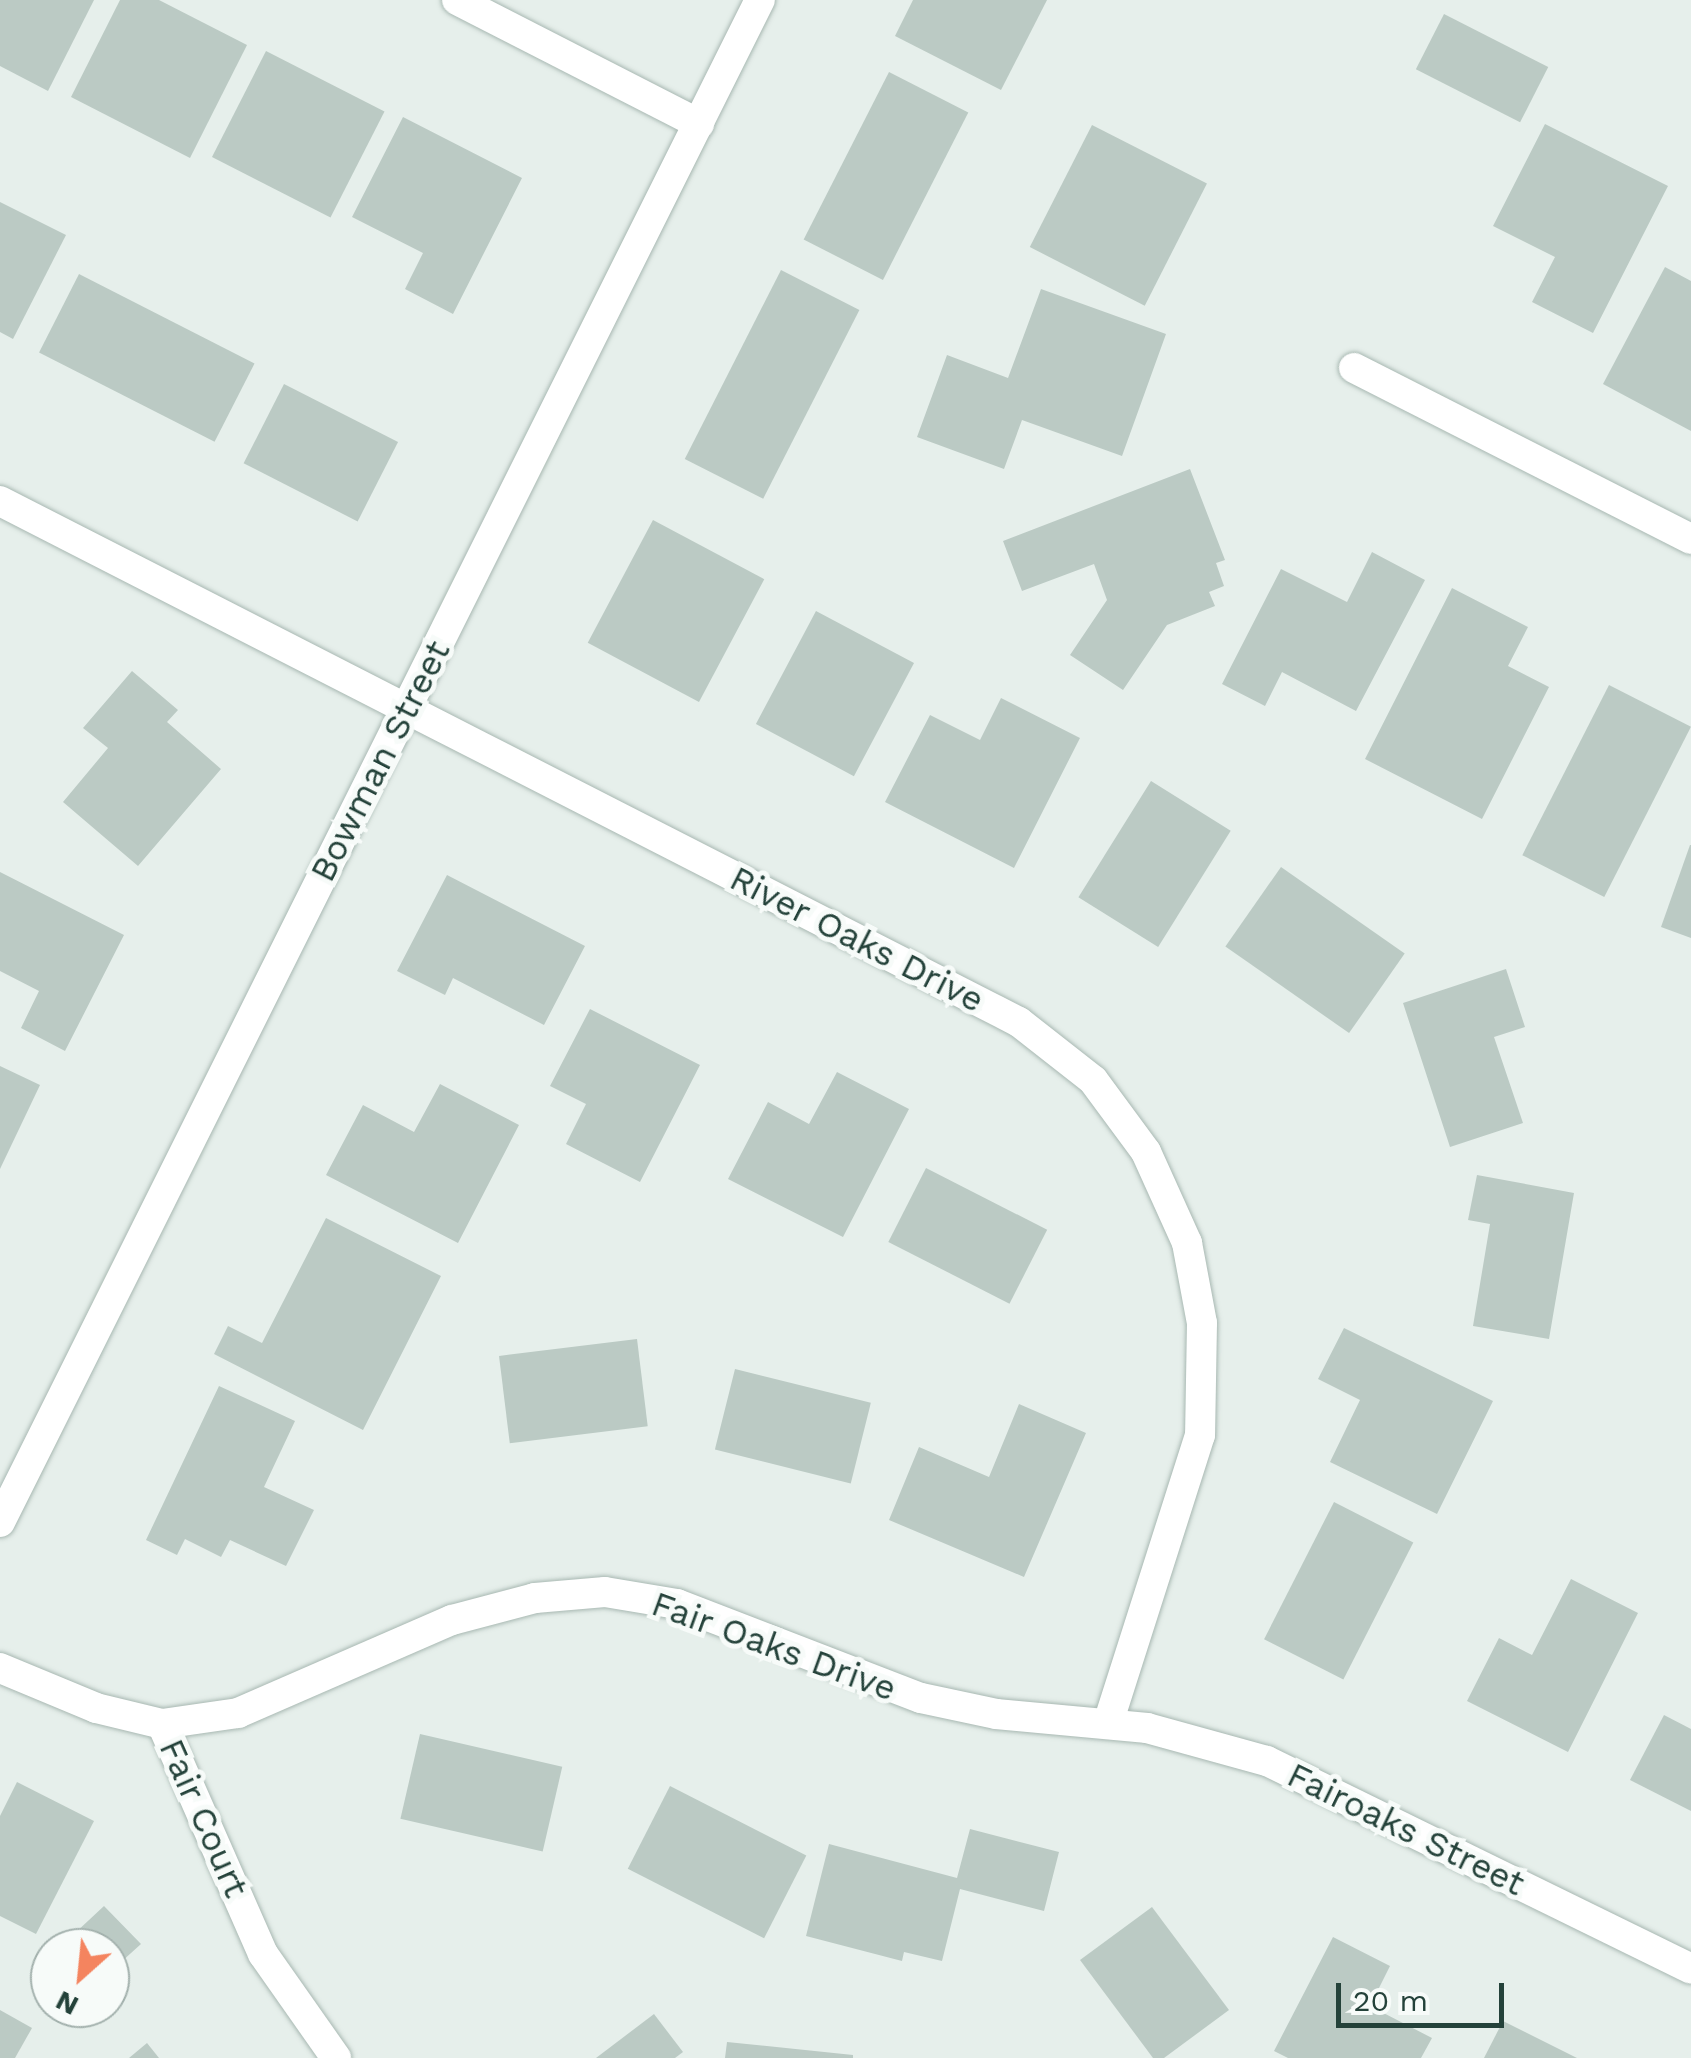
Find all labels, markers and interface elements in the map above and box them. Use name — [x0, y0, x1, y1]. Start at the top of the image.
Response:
street label: Bowman Street — [301, 634, 459, 888]
street label: River Oaks Drive — [723, 857, 991, 1021]
street label: Fair Oaks Drive — [646, 1582, 902, 1710]
street label: Fair Court — [150, 1732, 258, 1904]
street label: Fairoaks Street — [1281, 1753, 1531, 1905]
north arrow — [30, 1928, 130, 2028]
scale bar — [1341, 1963, 1508, 2025]
text: 20 m — [1353, 1983, 1428, 2018]
text: N — [50, 1984, 84, 2023]

